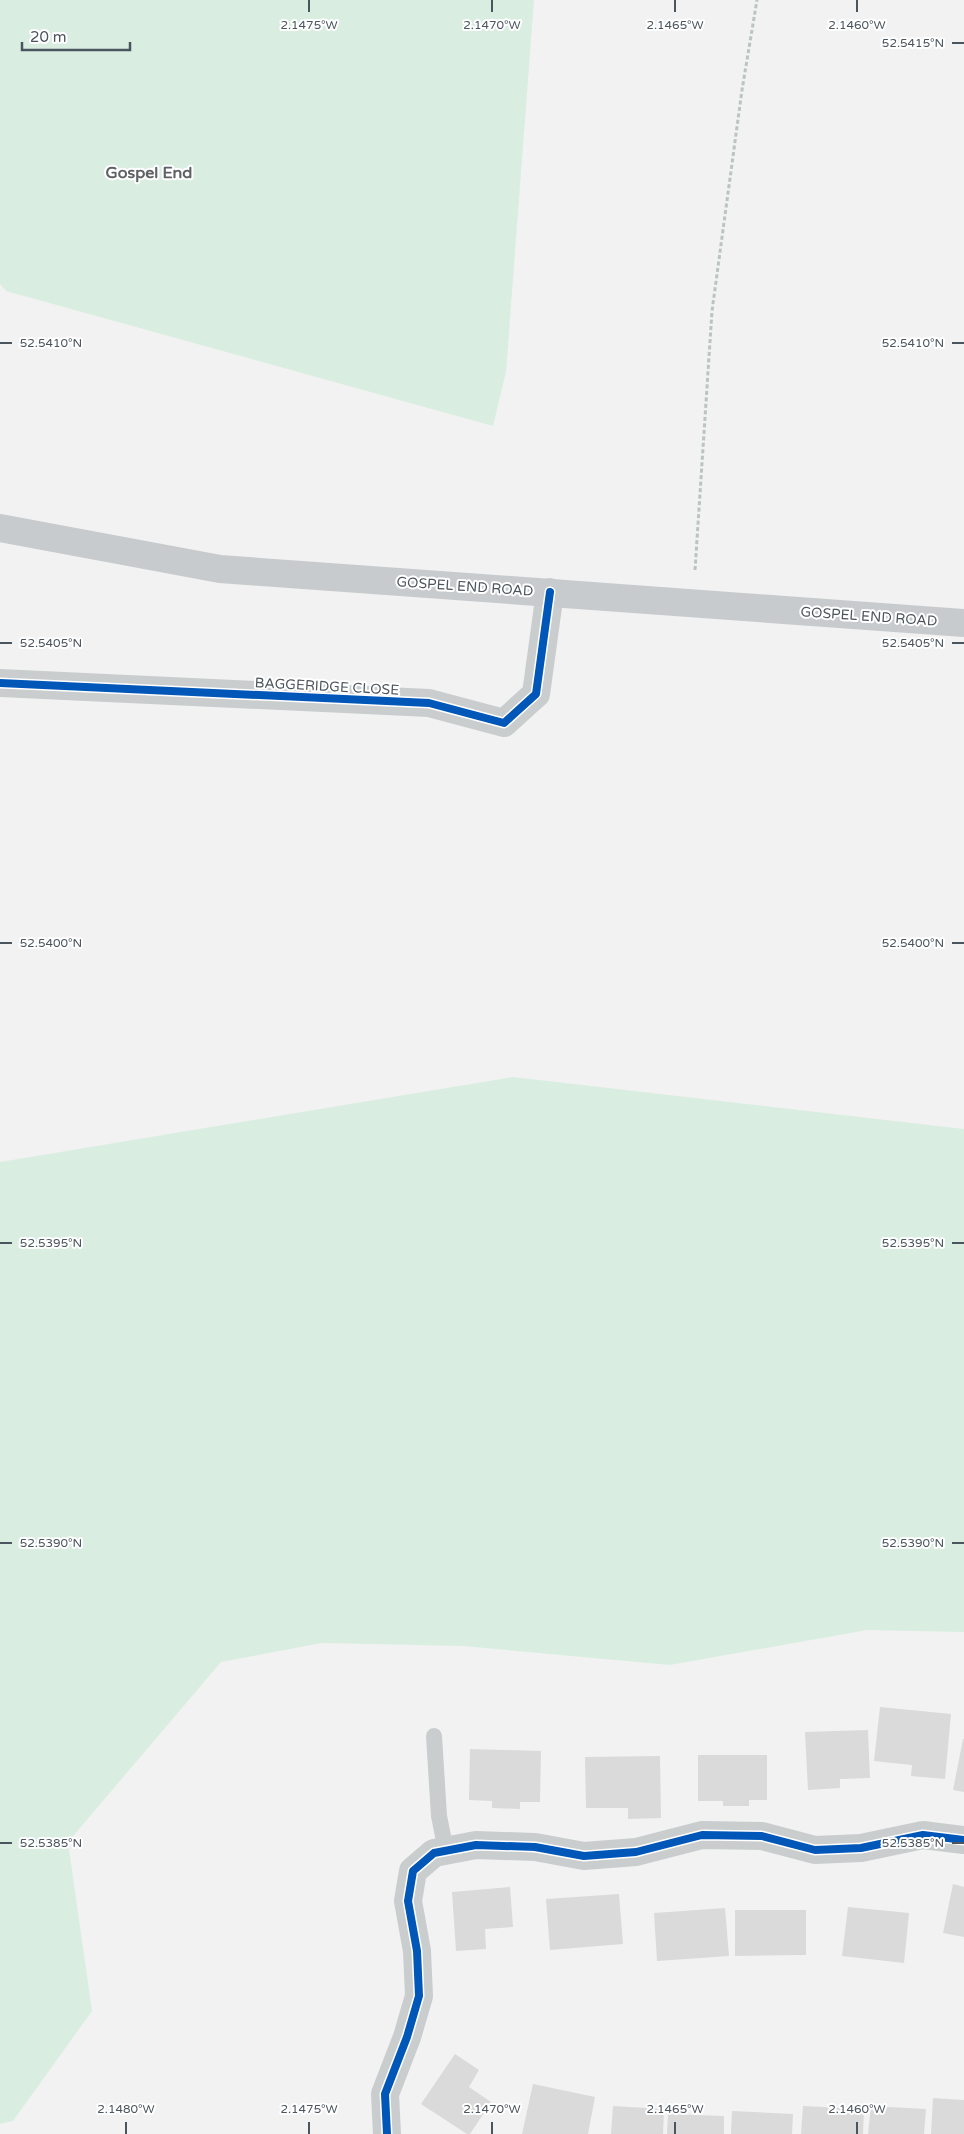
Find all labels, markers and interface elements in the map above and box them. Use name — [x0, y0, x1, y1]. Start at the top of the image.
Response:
text: 2.1475°W — [280, 18, 338, 32]
text: 2.1470°W — [463, 18, 521, 32]
text: 2.1465°W — [646, 18, 704, 32]
text: 2.1460°W — [828, 18, 886, 32]
scale bar — [22, 20, 130, 52]
text: 20 m — [30, 28, 67, 46]
text: 52.5415°N — [882, 36, 944, 50]
district label: Gospel End — [106, 163, 192, 183]
text: 52.5410°N — [20, 336, 82, 350]
text: 52.5410°N — [882, 336, 944, 350]
street label: GOSPEL END ROAD — [396, 573, 534, 600]
street label: GOSPEL END ROAD — [800, 603, 938, 630]
text: 52.5405°N — [20, 636, 82, 650]
text: 52.5405°N — [882, 636, 944, 650]
street label: BAGGERIDGE CLOSE — [254, 674, 400, 699]
text: 52.5400°N — [20, 936, 82, 950]
text: 52.5400°N — [882, 936, 944, 950]
text: 52.5395°N — [20, 1236, 82, 1250]
text: 52.5395°N — [882, 1236, 944, 1250]
text: 52.5390°N — [20, 1536, 82, 1550]
text: 52.5390°N — [882, 1536, 944, 1550]
text: 52.5385°N — [20, 1836, 82, 1850]
text: 52.5385°N — [882, 1836, 944, 1850]
text: 2.1480°W — [97, 2102, 155, 2116]
text: 2.1475°W — [280, 2102, 338, 2116]
text: 2.1470°W — [463, 2102, 521, 2116]
text: 2.1465°W — [646, 2102, 704, 2116]
text: 2.1460°W — [828, 2102, 886, 2116]

